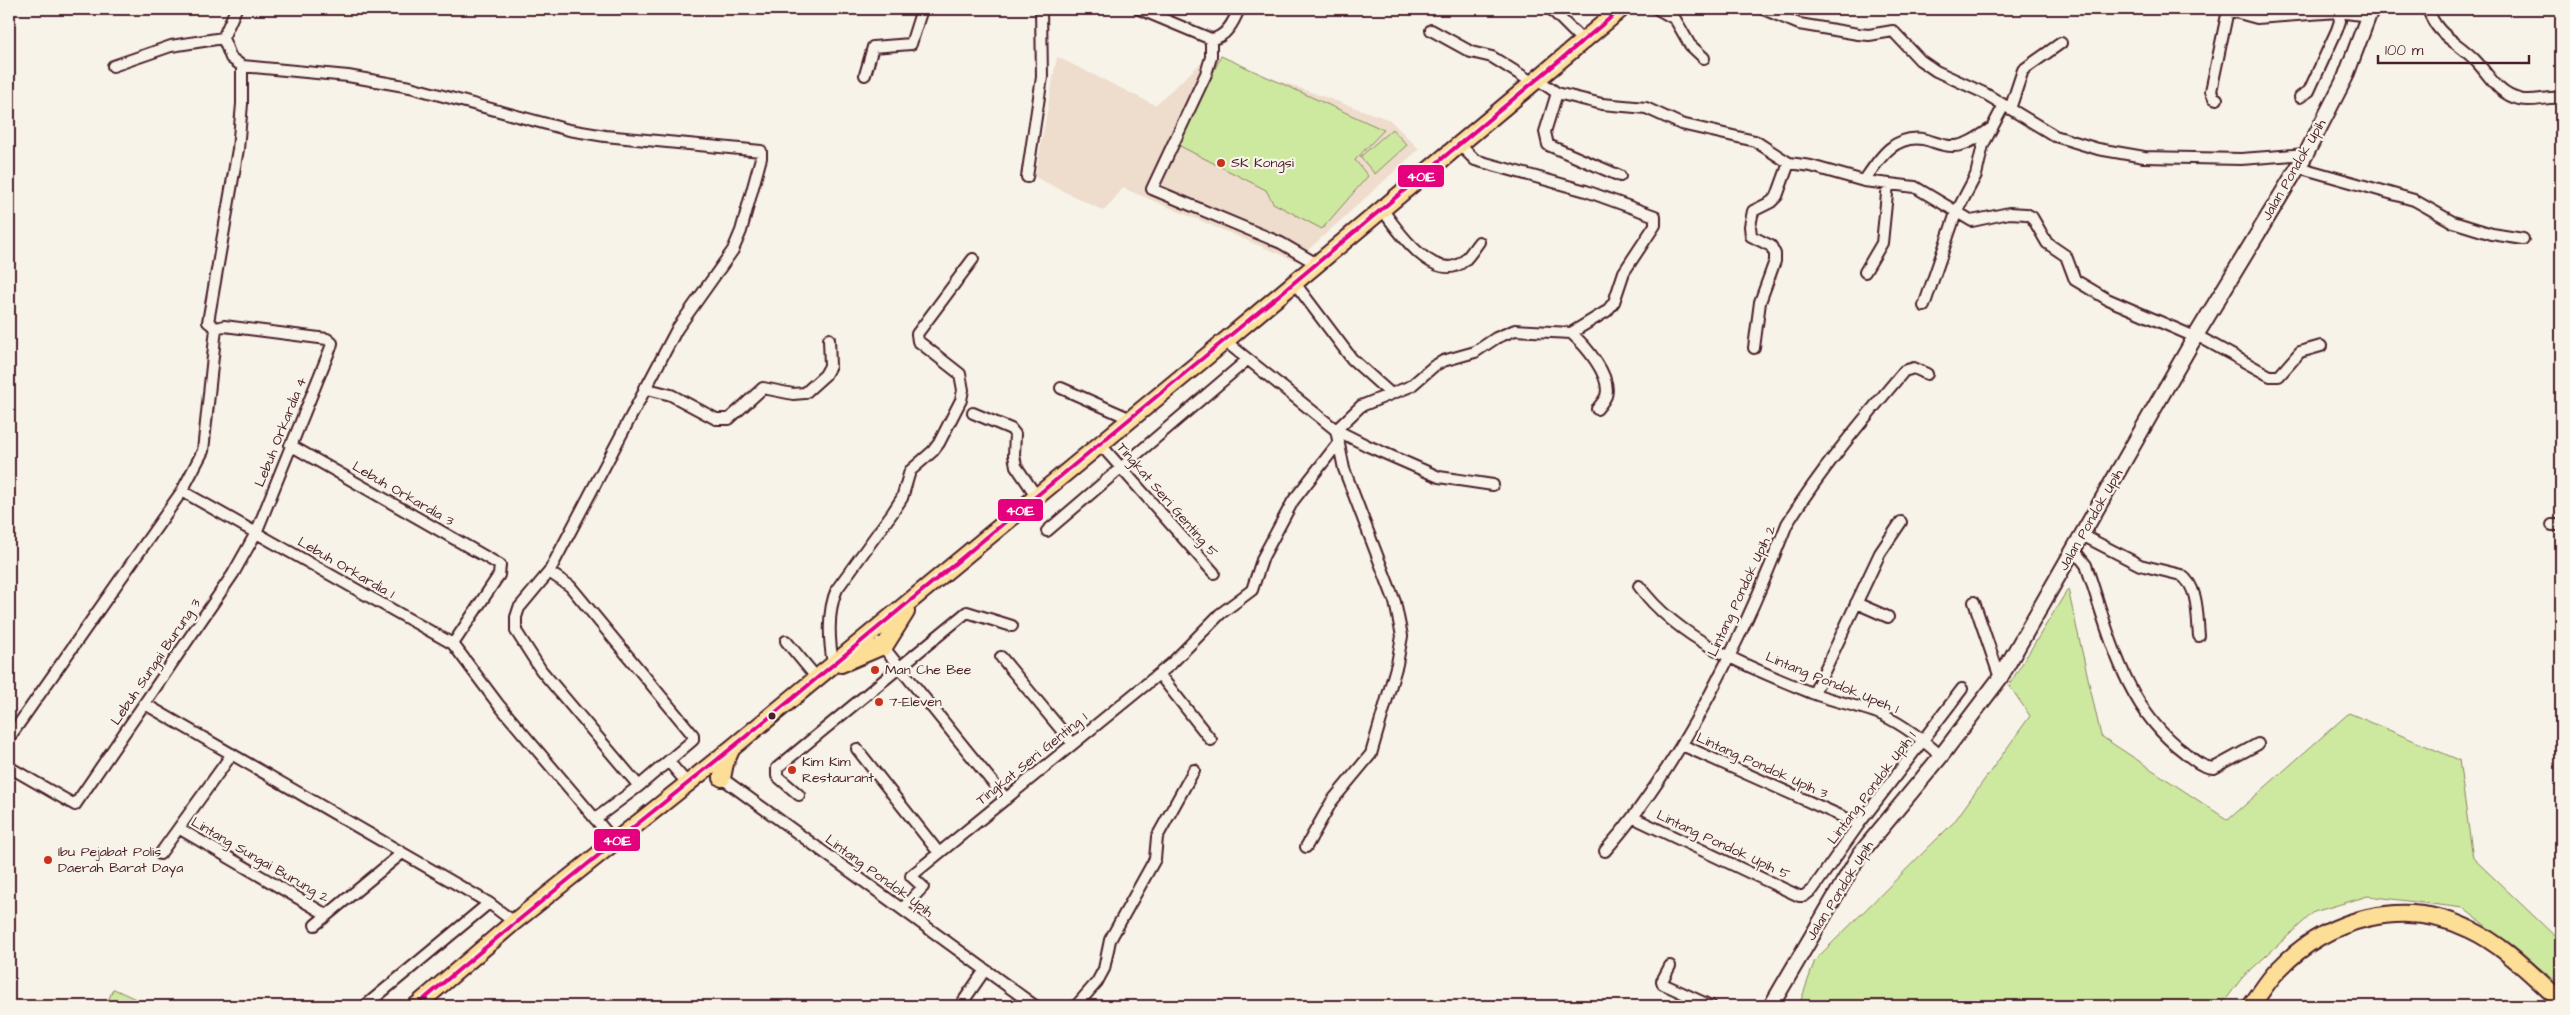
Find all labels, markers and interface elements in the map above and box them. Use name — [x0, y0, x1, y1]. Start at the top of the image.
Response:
scale bar — [2378, 32, 2529, 64]
text: 100 m — [2385, 40, 2424, 61]
street label: Jalan Pondok Upih — [2257, 115, 2331, 224]
place label: SK Kongsi — [1231, 153, 1294, 173]
marker: SK Kongsi — [1215, 157, 1227, 169]
line badge: 401E — [1397, 164, 1445, 188]
text: 401E — [1407, 167, 1436, 187]
street label: Lebuh Orkardia 4 — [250, 374, 312, 490]
street label: Tingkat Seri Genting 5 — [1112, 438, 1222, 562]
street label: Lebuh Orkardia 3 — [348, 457, 458, 531]
street label: Jalan Pondok Upih — [2054, 465, 2128, 574]
line badge: 401E — [997, 498, 1044, 522]
text: 401E — [1006, 501, 1035, 521]
street label: Lintang Pondok Upih 2 — [1703, 522, 1781, 660]
street label: Lebuh Orkardia 1 — [294, 532, 398, 604]
street label: Lebuh Sungai Burung 3 — [106, 595, 206, 729]
street label: Lintang Pondok Upeh 1 — [1762, 647, 1902, 719]
place label: Man Che Bee — [885, 660, 972, 680]
marker: Man Che Bee — [869, 664, 881, 676]
place label: 7-Eleven — [889, 692, 942, 712]
marker: 7-Eleven — [873, 696, 885, 708]
street label: Tingkat Seri Genting 1 — [972, 708, 1092, 810]
unlabelled marker — [767, 711, 777, 721]
street label: Lintang Pondok Upih 1 — [1823, 727, 1921, 849]
street label: Lintang Pondok Upih 3 — [1693, 728, 1831, 804]
place label: Kim Kim Restaurant — [802, 752, 874, 788]
marker: Kim Kim Restaurant — [786, 764, 798, 776]
street label: Lintang Pondok Upih 5 — [1653, 805, 1793, 885]
street label: Lintang Sungai Burung 2 — [187, 812, 333, 908]
line badge: 401E — [593, 828, 641, 852]
street label: Lintang Pondok Upih — [821, 830, 937, 922]
text: 401E — [603, 831, 632, 851]
street label: Jalan Pondok Upih — [1801, 837, 1879, 945]
place label: Ibu Pejabat Polis Daerah Barat Daya — [58, 842, 183, 878]
marker: Ibu Pejabat Polis Daerah Barat Daya — [42, 854, 54, 866]

